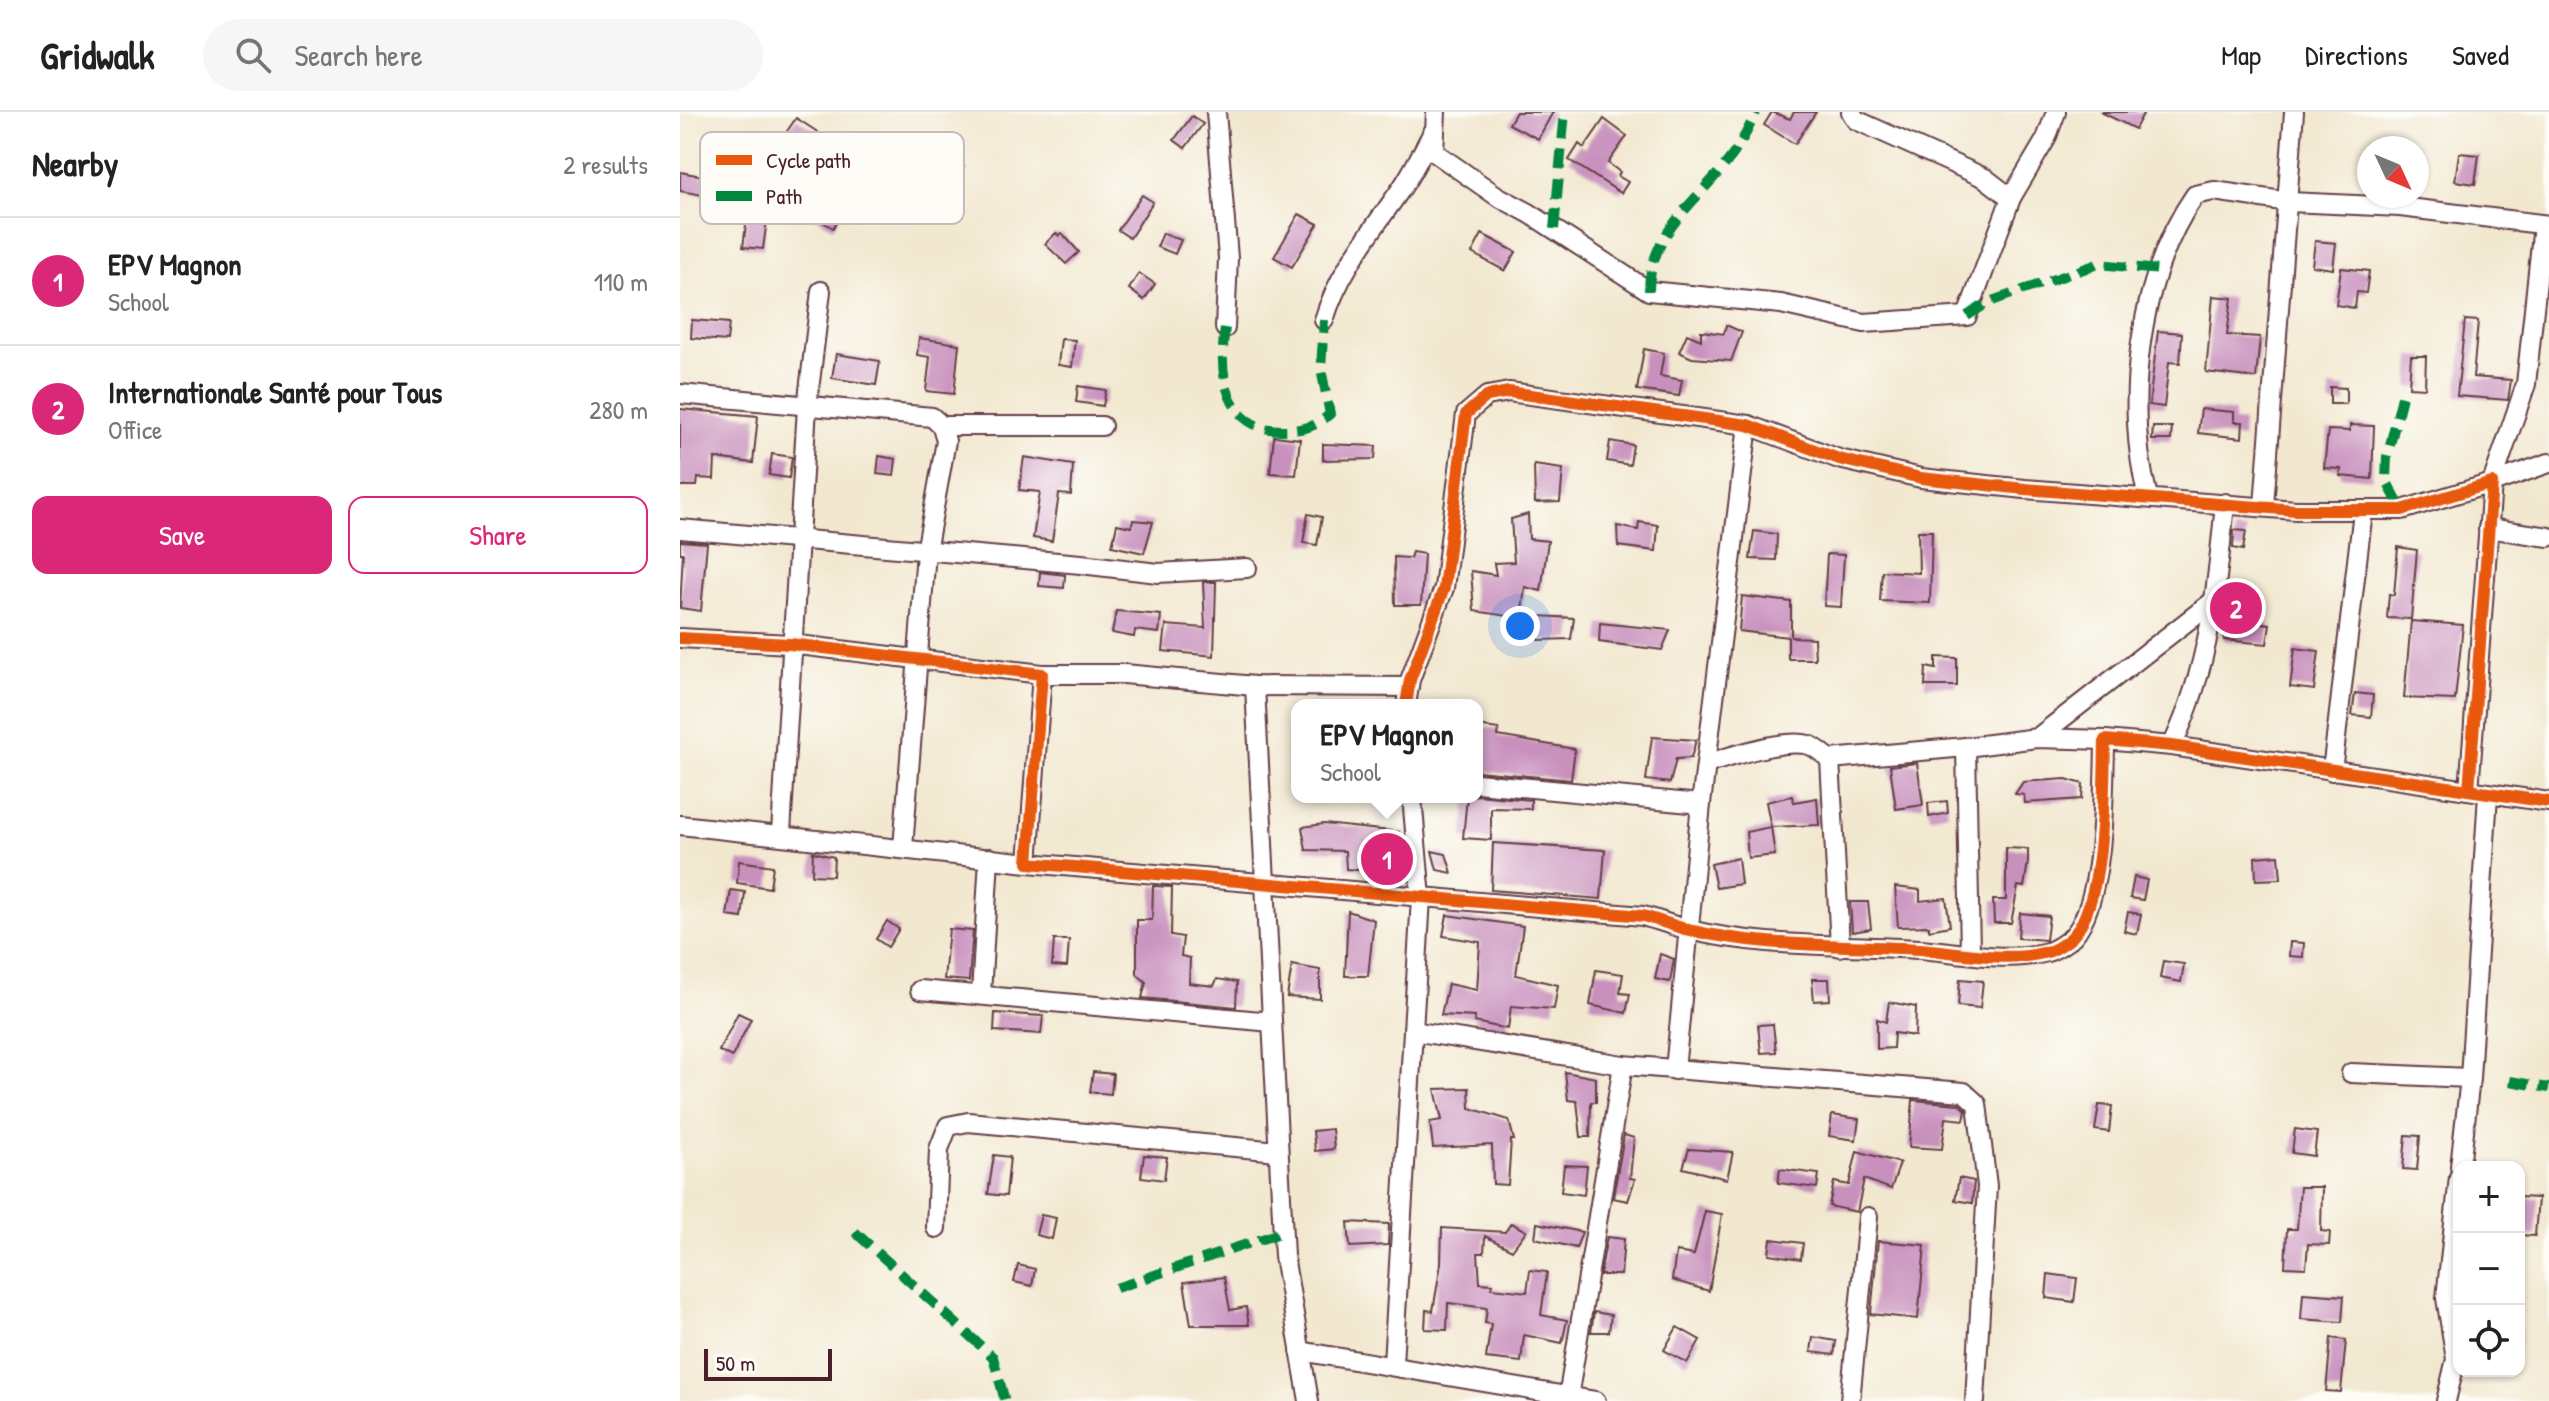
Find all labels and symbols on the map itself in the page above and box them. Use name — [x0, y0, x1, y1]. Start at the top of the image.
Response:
legend — [700, 132, 964, 224]
north arrow — [2357, 136, 2429, 208]
text: Cycle path — [766, 145, 850, 175]
text: Path — [766, 181, 802, 211]
pin: 2 — [2210, 578, 2262, 638]
your location — [1500, 606, 1540, 646]
pin: 1 — [1361, 829, 1413, 889]
scale bar — [704, 1345, 832, 1381]

